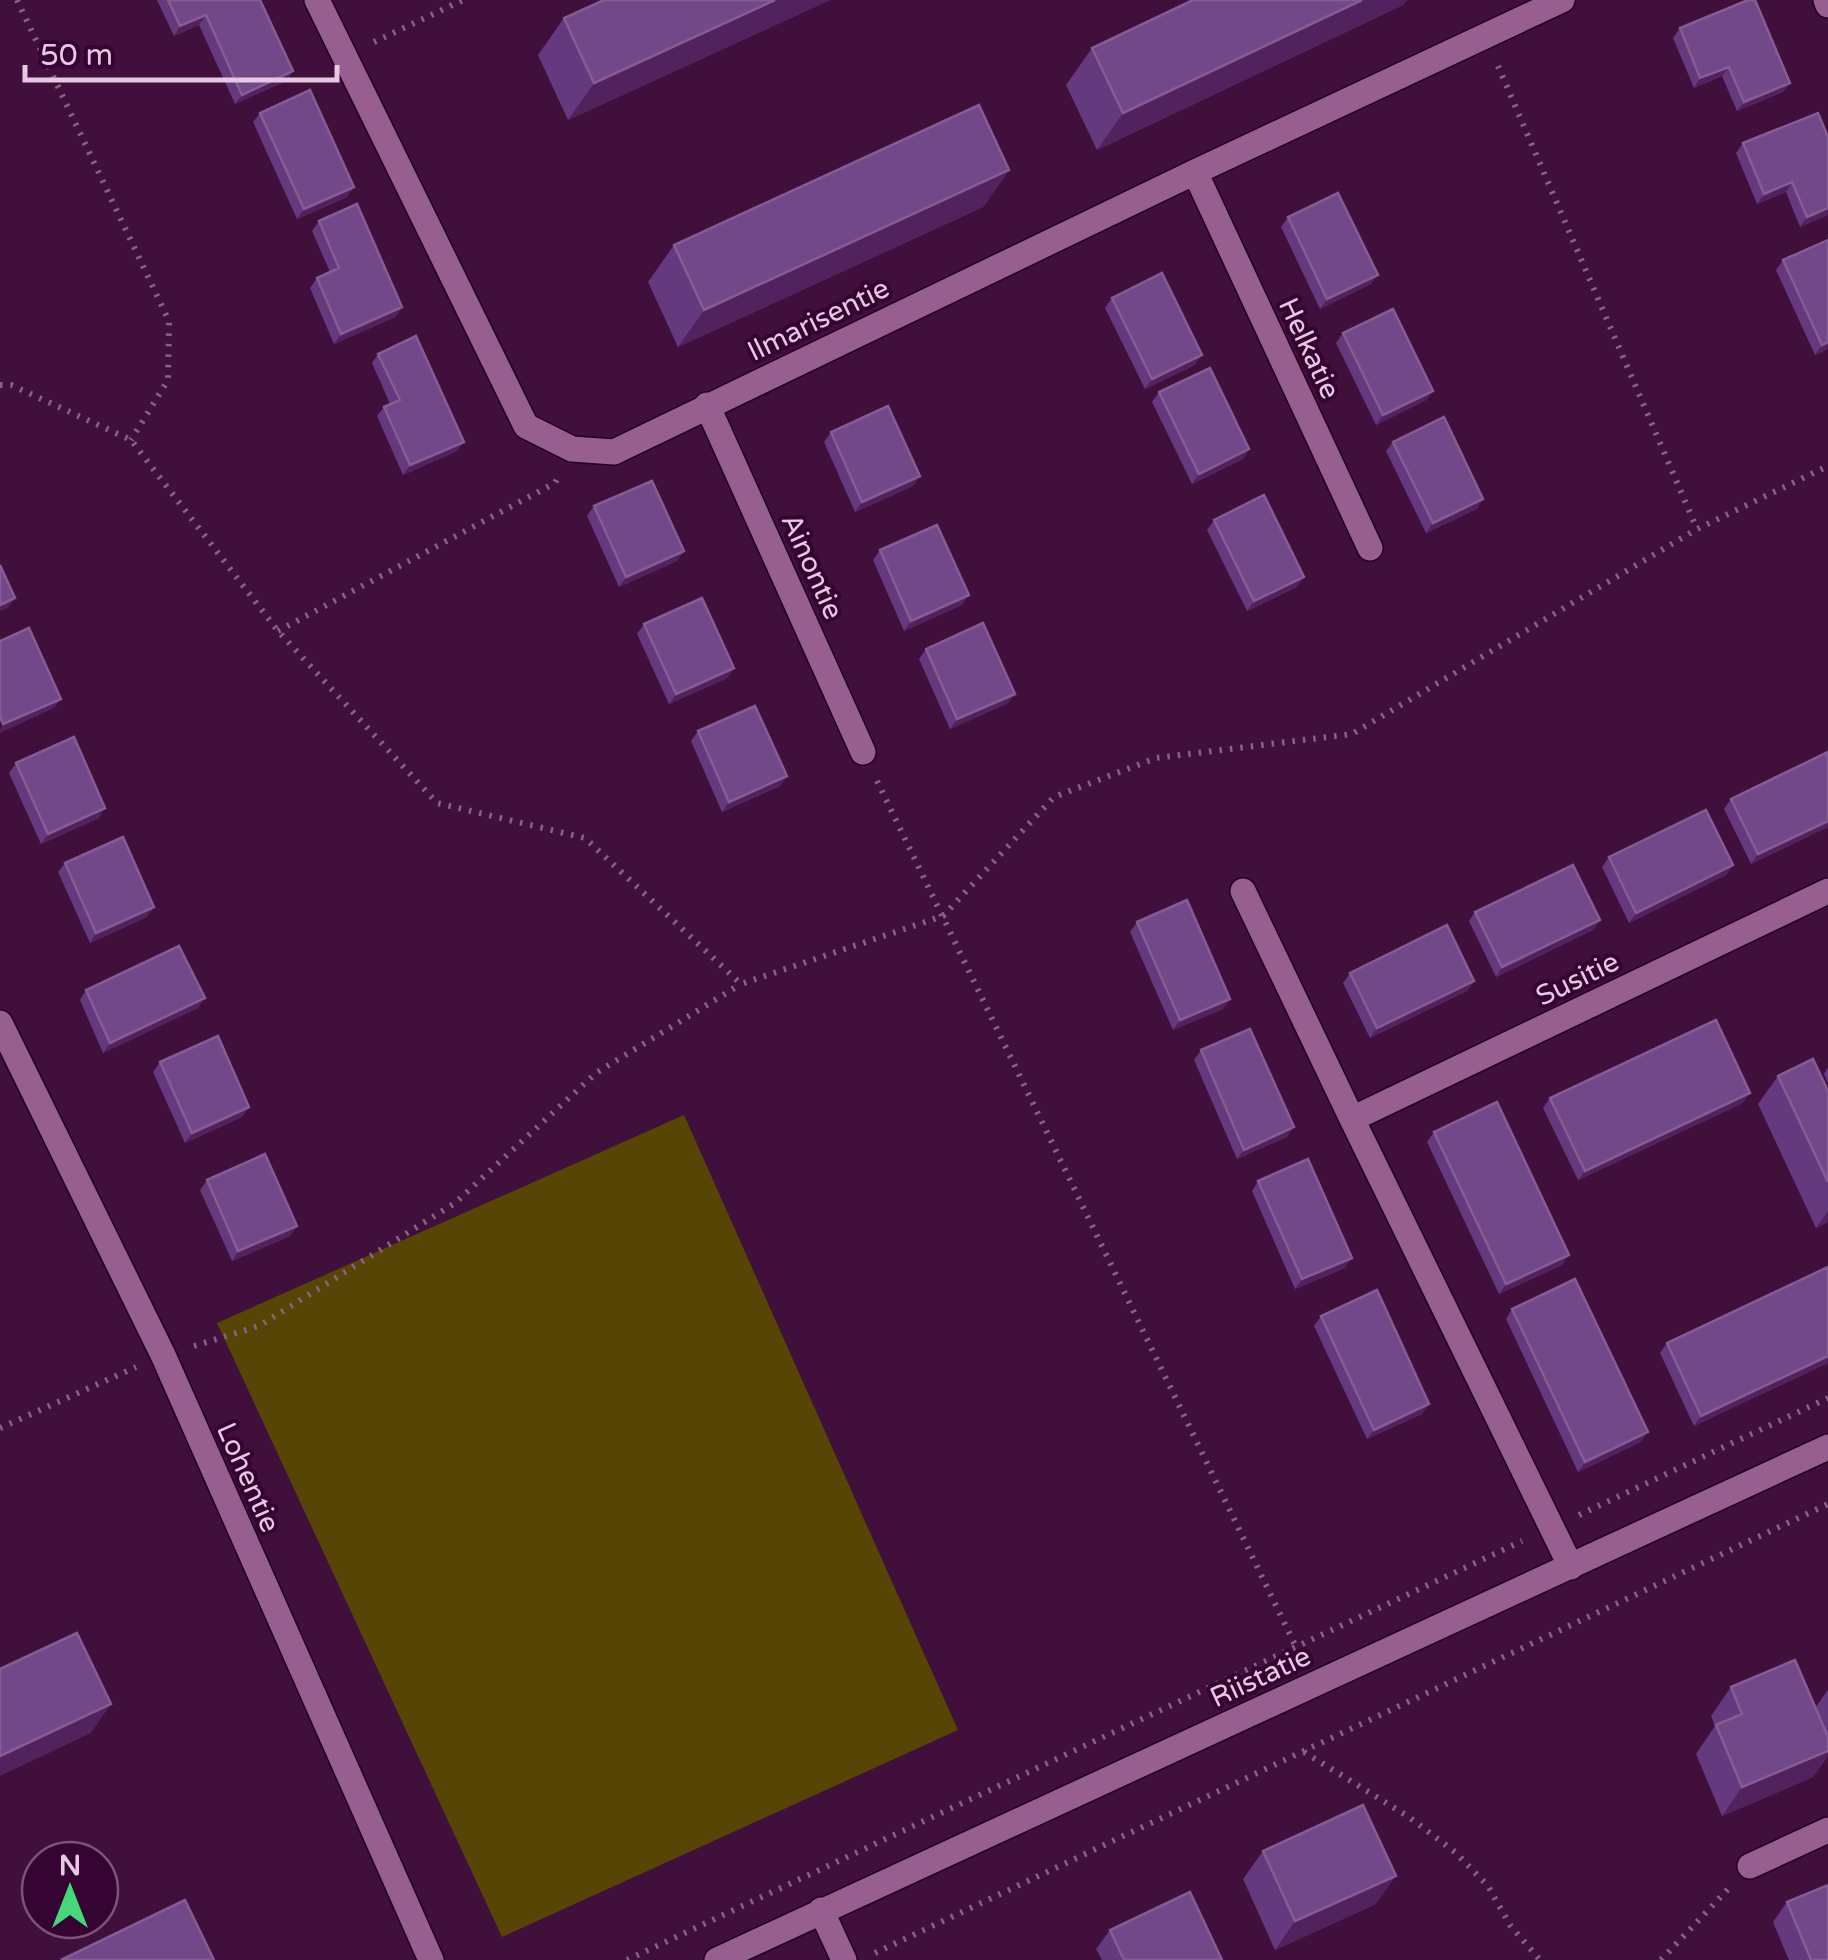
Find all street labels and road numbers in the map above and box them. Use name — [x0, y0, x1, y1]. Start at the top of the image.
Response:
street label: Ilmarisentie — [742, 271, 895, 369]
street label: Helkatie — [1271, 293, 1347, 404]
street label: Ainontie — [774, 508, 850, 624]
street label: Susitie — [1530, 944, 1624, 1013]
street label: Lohentie — [209, 1417, 287, 1537]
street label: Riistatie — [1205, 1639, 1316, 1715]

